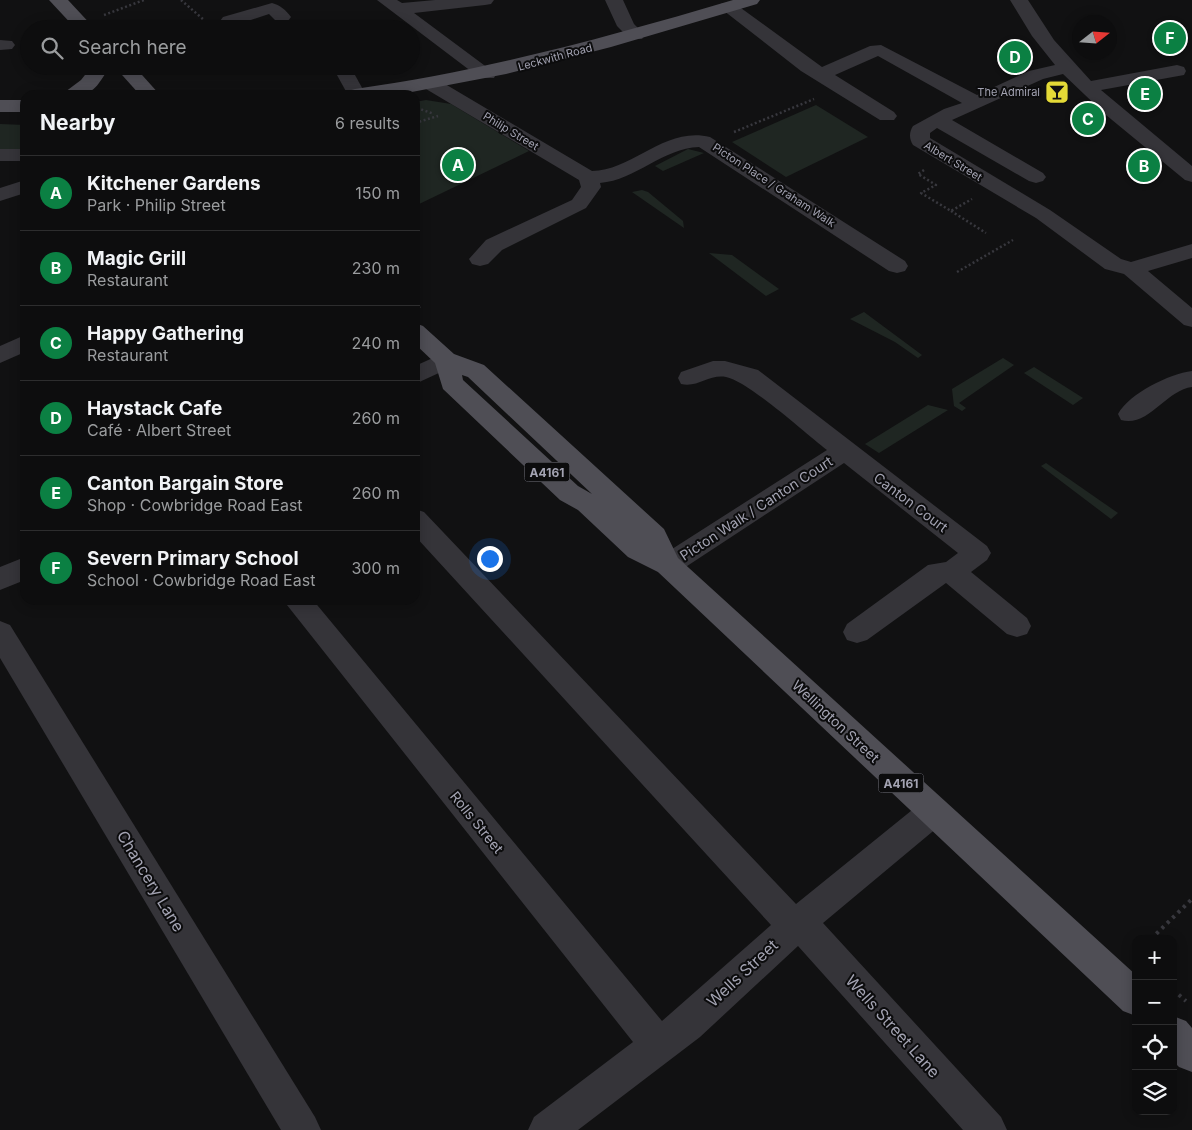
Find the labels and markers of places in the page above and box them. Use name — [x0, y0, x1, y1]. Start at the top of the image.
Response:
pin: F — [1154, 19, 1186, 57]
pin: D — [999, 38, 1031, 76]
pin: E — [1129, 75, 1161, 113]
bar icon: The Admiral — [1044, 79, 1070, 105]
place label: The Admiral — [977, 85, 1040, 99]
pin: C — [1072, 100, 1104, 138]
pin: A — [442, 146, 474, 184]
pin: B — [1128, 147, 1160, 185]

